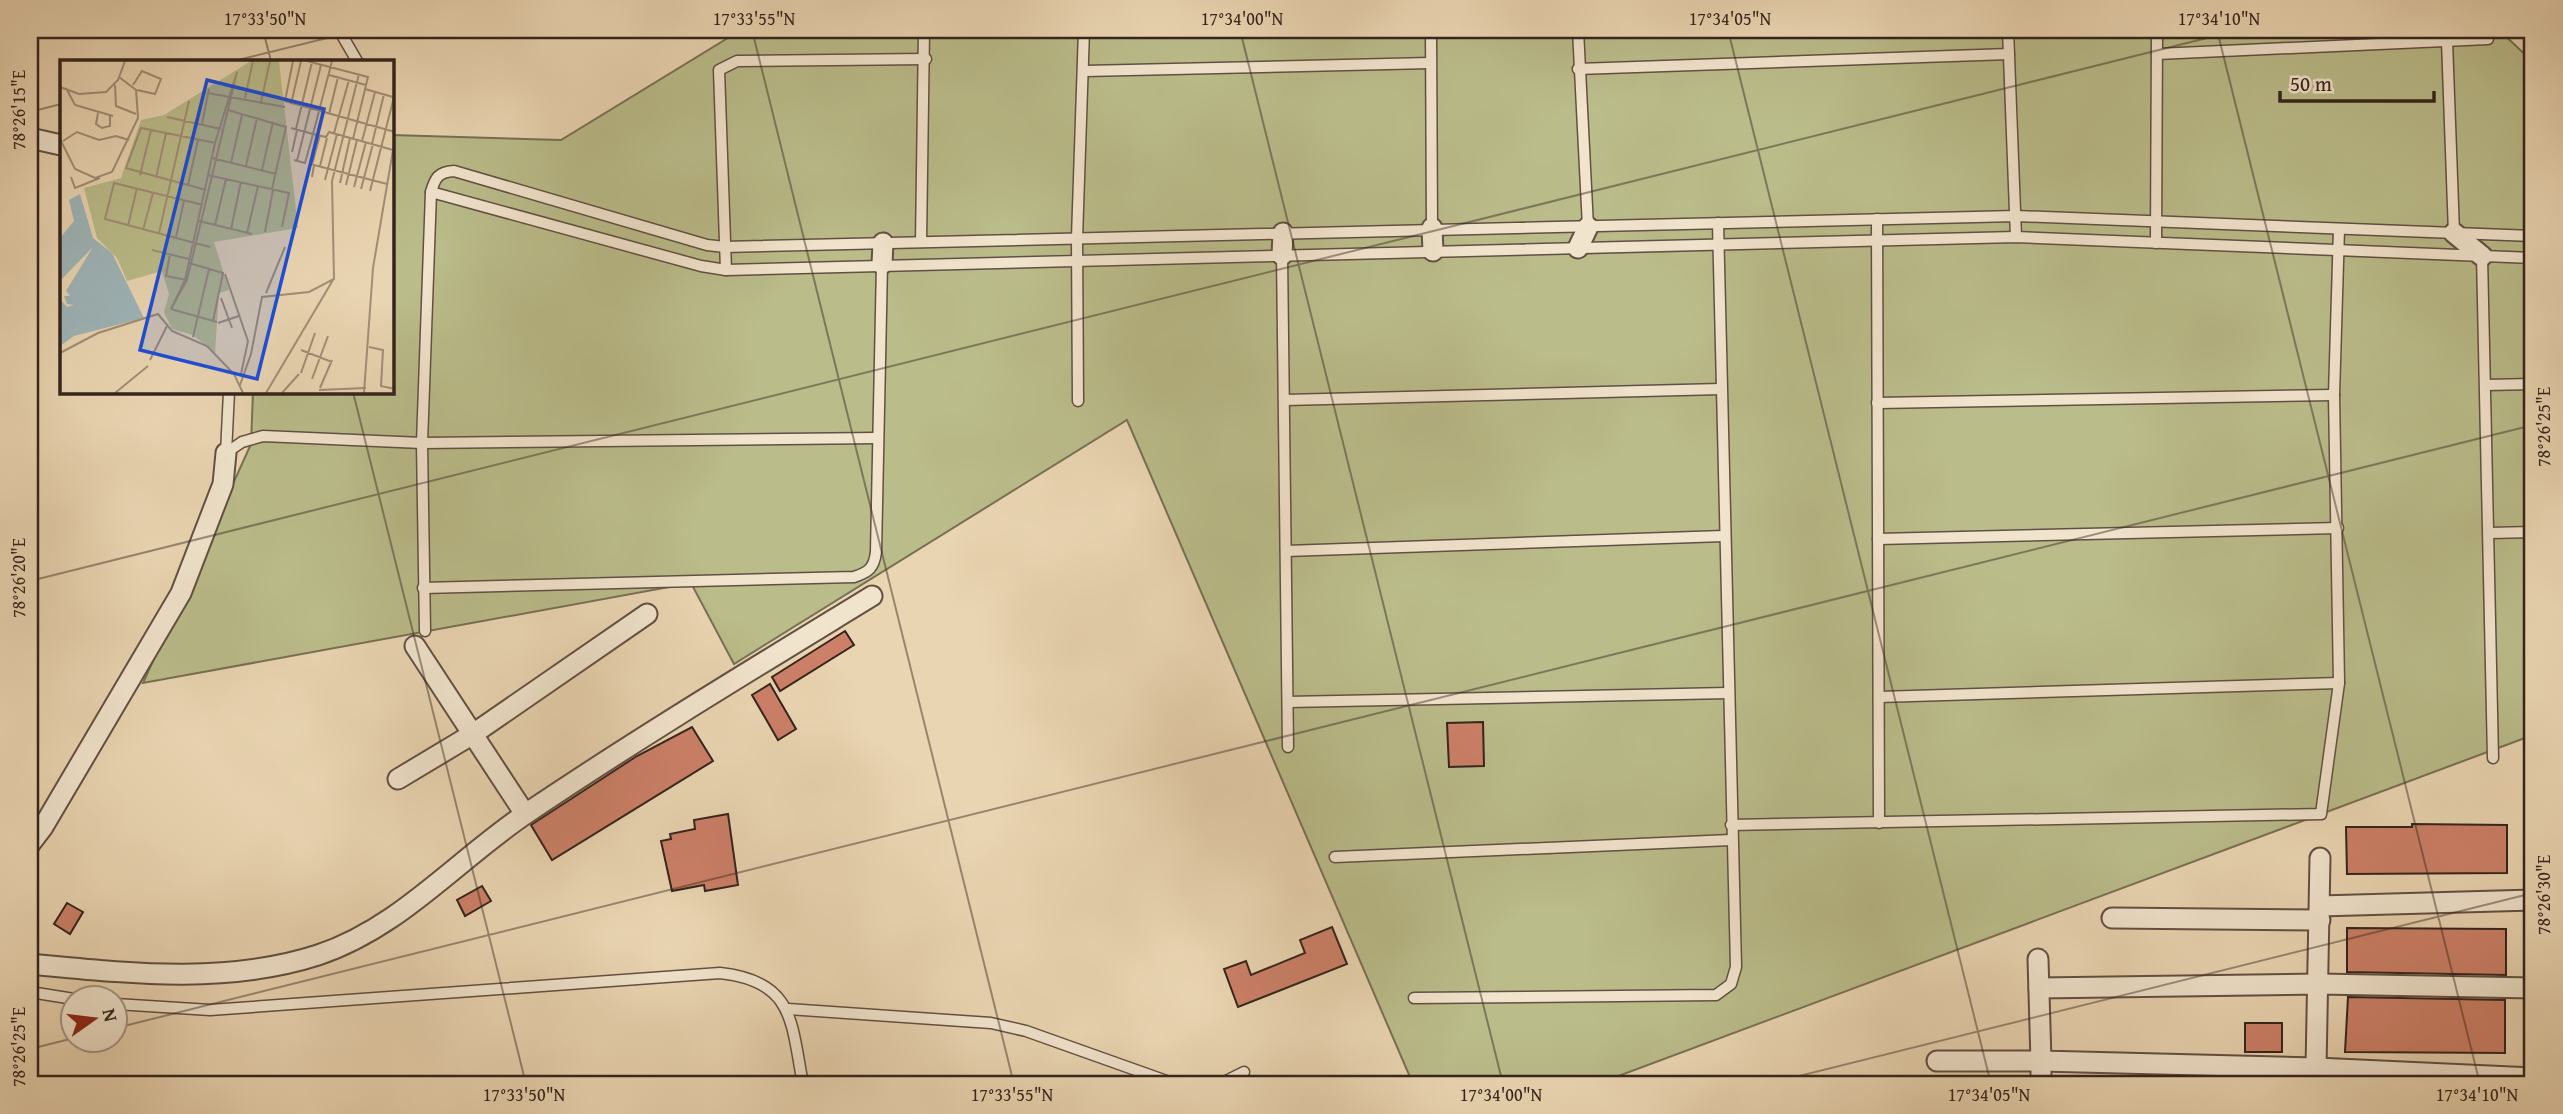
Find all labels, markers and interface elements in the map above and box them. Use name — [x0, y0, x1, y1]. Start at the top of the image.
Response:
text: 17°33'50"N — [224, 5, 307, 32]
text: 17°33'55"N — [713, 5, 796, 32]
text: 17°34'00"N — [1201, 5, 1284, 32]
text: 17°34'05"N — [1689, 5, 1772, 32]
text: 17°34'10"N — [2178, 5, 2261, 32]
inset map — [60, 60, 394, 394]
scale bar — [2280, 60, 2434, 104]
text: 50 m — [2290, 68, 2332, 99]
text: 78°26'15"E — [5, 70, 32, 150]
text: 78°26'25"E — [2530, 387, 2557, 467]
text: 78°26'20"E — [5, 538, 32, 618]
text: 78°26'30"E — [2530, 855, 2557, 935]
north arrow — [60, 984, 130, 1054]
text: N — [95, 1005, 126, 1025]
text: 78°26'25"E — [5, 1007, 32, 1087]
text: 17°33'50"N — [483, 1081, 566, 1108]
text: 17°33'55"N — [971, 1081, 1054, 1108]
text: 17°34'00"N — [1460, 1081, 1543, 1108]
text: 17°34'05"N — [1948, 1081, 2031, 1108]
text: 17°34'10"N — [2436, 1081, 2519, 1108]

